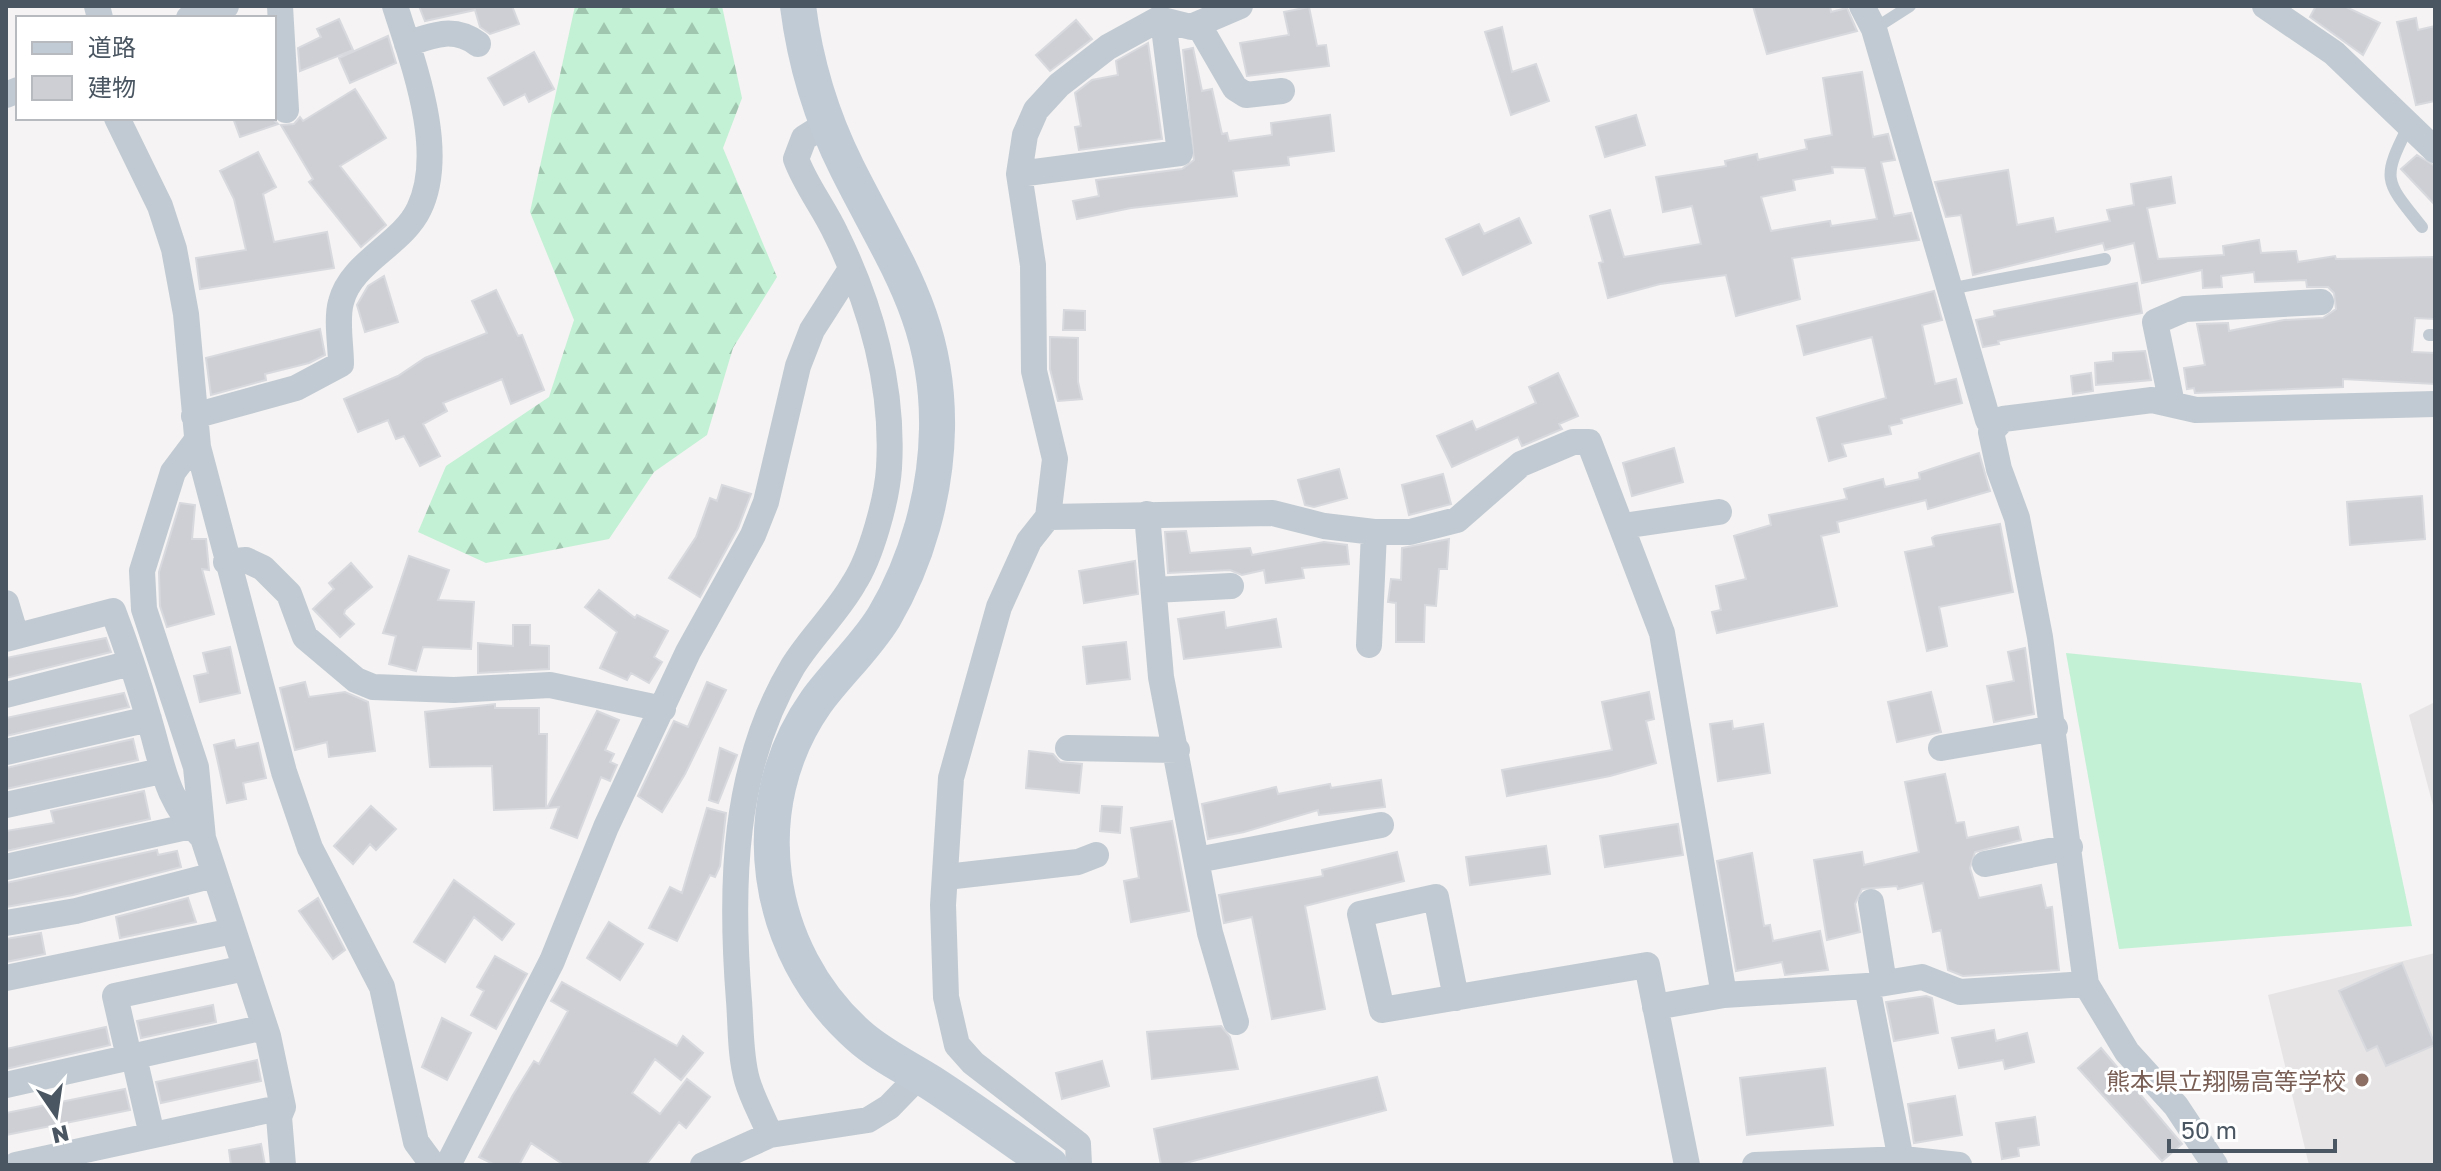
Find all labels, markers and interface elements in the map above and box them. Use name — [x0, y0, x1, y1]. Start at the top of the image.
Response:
legend — [16, 16, 276, 120]
text: 道路 — [88, 32, 136, 61]
text: 建物 — [88, 72, 136, 101]
place label: 熊本県立翔陽高等学校 — [2106, 1066, 2346, 1095]
marker: 熊本県立翔陽高等学校 — [2353, 1071, 2371, 1089]
north arrow — [16, 1075, 96, 1155]
scale bar — [2169, 1103, 2335, 1153]
text: 50 m — [2181, 1115, 2237, 1144]
text: N — [49, 1120, 72, 1150]

